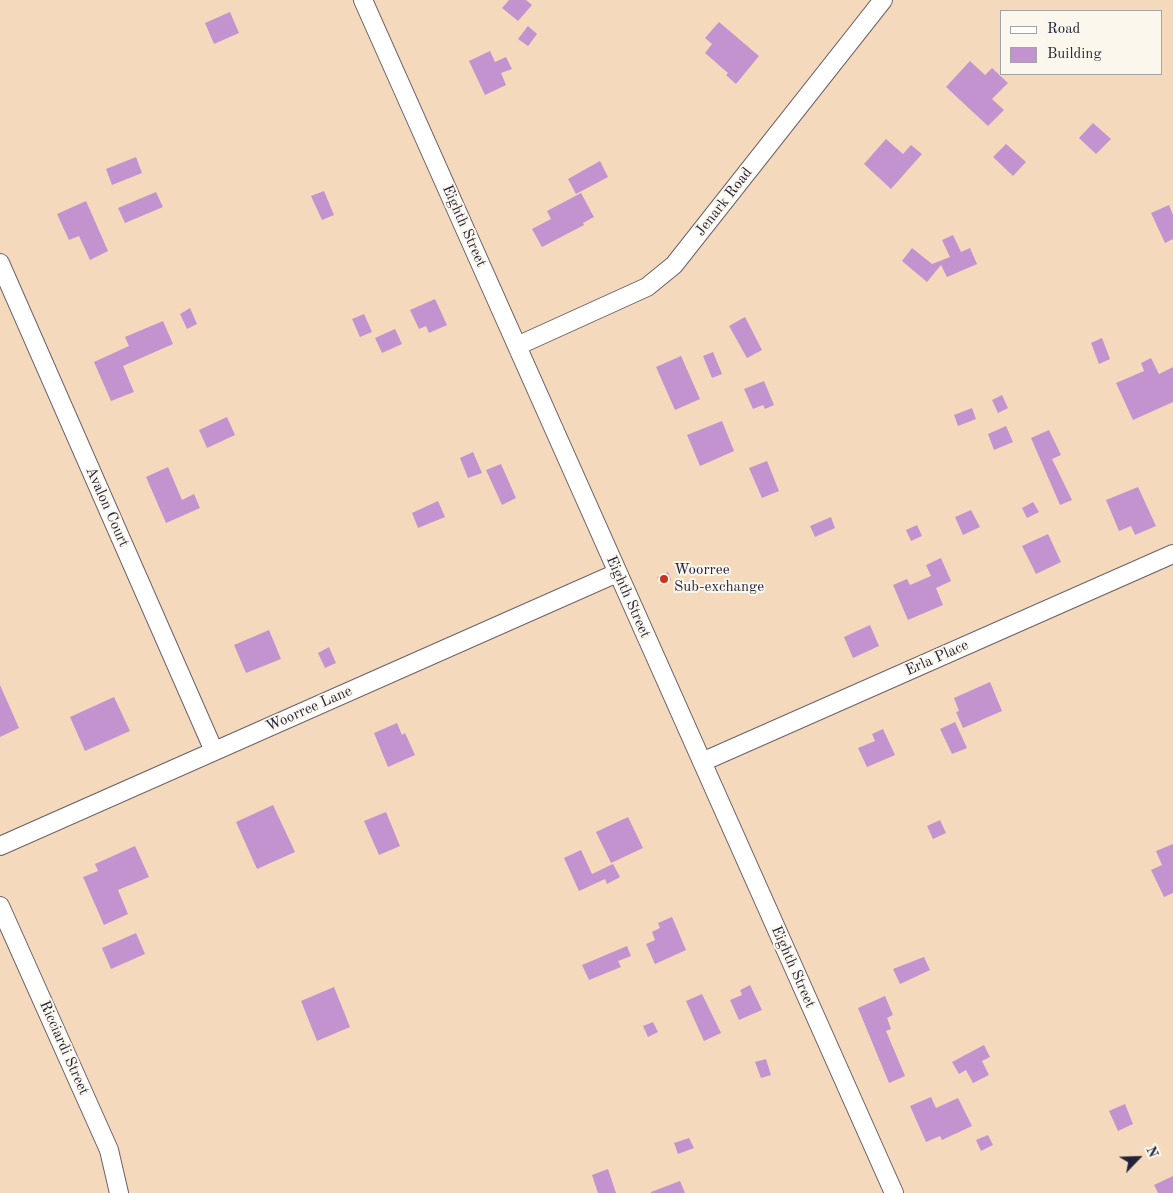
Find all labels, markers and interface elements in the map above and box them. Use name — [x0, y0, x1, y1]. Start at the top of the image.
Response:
legend — [1000, 10, 1163, 75]
text: Road — [1047, 22, 1080, 37]
text: Building — [1047, 47, 1102, 62]
street label: Jenark Road — [692, 164, 756, 240]
street label: Eighth Street — [438, 182, 490, 270]
street label: Avalon Court — [81, 464, 133, 550]
street label: Eighth Street — [602, 553, 654, 641]
place label: Woorree Sub-exchange — [674, 561, 764, 596]
marker: Woorree Sub-exchange — [658, 573, 670, 585]
street label: Erla Place — [903, 636, 971, 680]
street label: Woorree Lane — [263, 682, 355, 736]
street label: Eighth Street — [767, 923, 819, 1011]
street label: Ricciardi Street — [35, 998, 93, 1098]
north arrow — [1113, 1133, 1163, 1183]
text: N — [1143, 1144, 1160, 1160]

